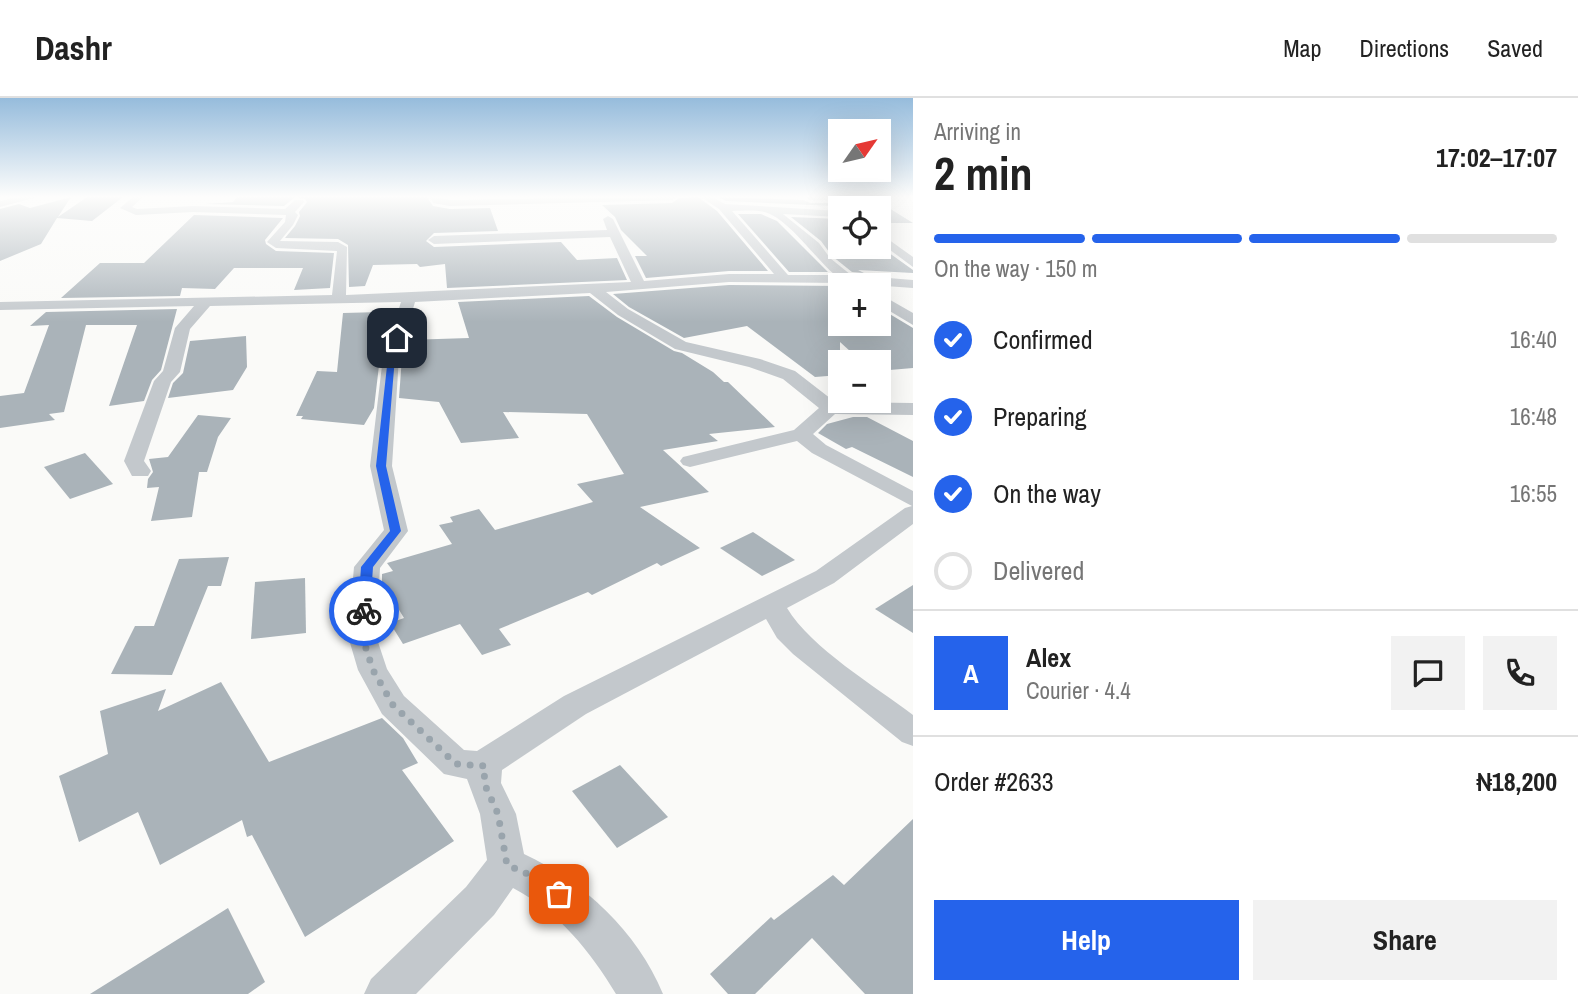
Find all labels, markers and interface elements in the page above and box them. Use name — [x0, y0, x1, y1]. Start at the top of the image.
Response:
text: Dashr — [35, 26, 112, 70]
text: Map — [1283, 32, 1321, 64]
text: Directions — [1359, 32, 1449, 64]
text: Saved — [1487, 32, 1543, 64]
text: Arriving in — [934, 116, 1021, 147]
north arrow — [828, 119, 891, 182]
map controls — [828, 119, 891, 413]
text: 17:02–17:07 — [1436, 140, 1557, 175]
text: 2 min — [934, 142, 1033, 204]
button: locate — [828, 196, 891, 259]
text: On the way · 150 m — [934, 253, 1098, 284]
button: + — [828, 273, 891, 336]
pin — [367, 308, 427, 368]
icon: home — [378, 319, 416, 357]
icon: check — [934, 321, 972, 359]
text: Confirmed — [993, 322, 1093, 357]
text: 16:40 — [1510, 324, 1557, 355]
button: − — [828, 350, 891, 413]
icon: check — [934, 398, 972, 436]
text: Preparing — [993, 399, 1087, 434]
text: 16:48 — [1510, 401, 1557, 432]
icon: check — [934, 475, 972, 513]
text: On the way — [993, 476, 1101, 511]
text: 16:55 — [1510, 478, 1557, 509]
text: Delivered — [993, 553, 1084, 588]
courier — [329, 576, 399, 646]
icon: bike — [345, 592, 383, 630]
button: chat — [1391, 636, 1465, 710]
button: phone — [1483, 636, 1557, 710]
text: Alex — [1026, 640, 1071, 675]
text: A — [963, 656, 979, 691]
text: Courier · 4.4 — [1026, 675, 1131, 706]
text: Order #2633 — [934, 764, 1054, 799]
text: ₦18,200 — [1476, 764, 1557, 799]
pin — [529, 864, 589, 924]
icon: bag — [540, 875, 578, 913]
button: Help — [934, 900, 1239, 980]
button: Share — [1253, 900, 1557, 980]

